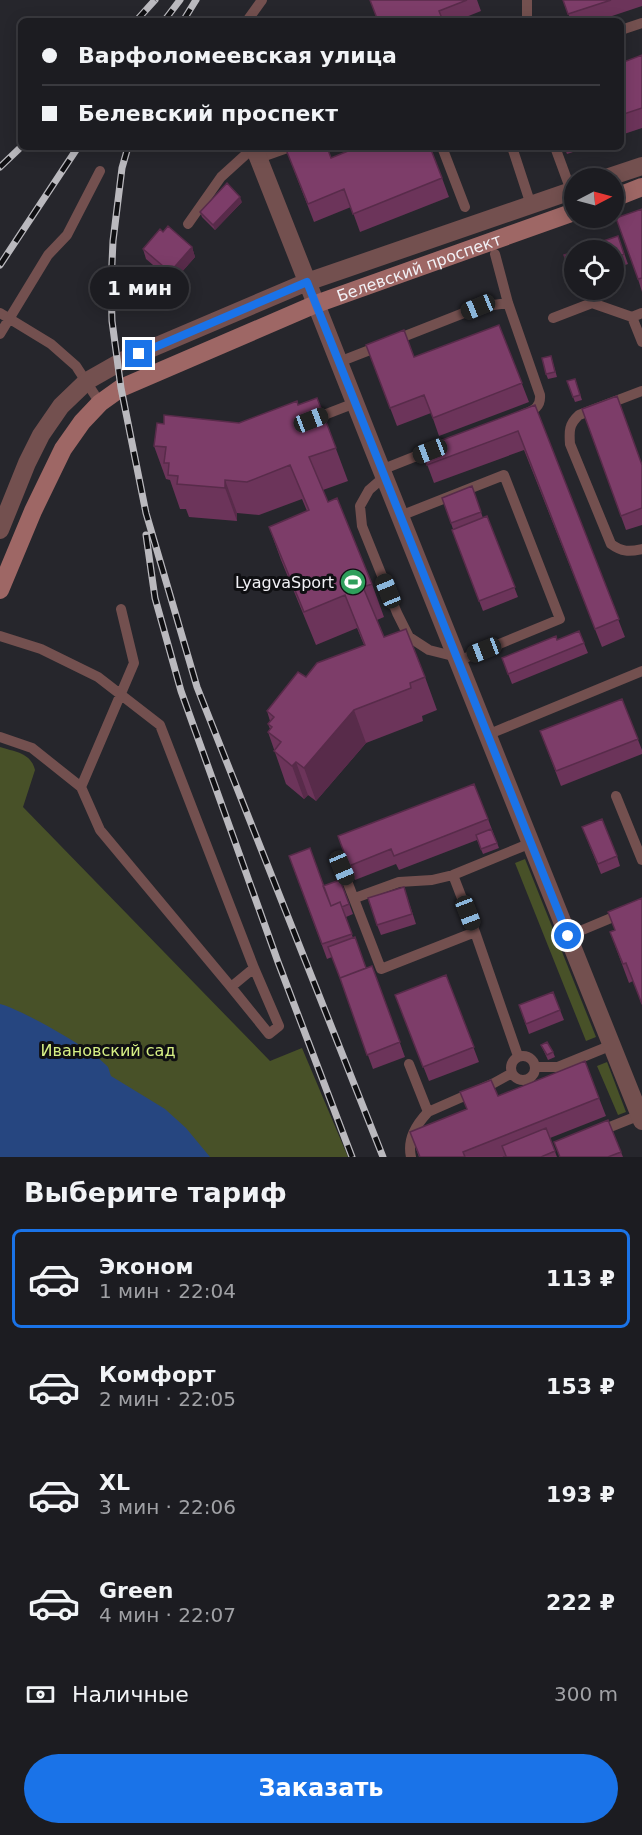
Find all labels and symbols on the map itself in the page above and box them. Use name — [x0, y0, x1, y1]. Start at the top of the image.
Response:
north arrow — [564, 168, 624, 228]
street label: Белевский проспект — [334, 229, 504, 305]
callout: 1 мин — [90, 267, 188, 309]
car — [458, 292, 498, 322]
route end — [125, 340, 152, 367]
car — [291, 405, 331, 435]
car — [410, 436, 450, 466]
sports icon: LyagvaSport — [338, 567, 368, 597]
car — [373, 571, 403, 611]
place label: LyagvaSport — [235, 573, 334, 592]
car — [464, 635, 504, 665]
car — [327, 848, 357, 888]
car — [453, 893, 483, 933]
route start — [554, 922, 581, 949]
park label: Ивановский сад — [41, 1041, 175, 1060]

